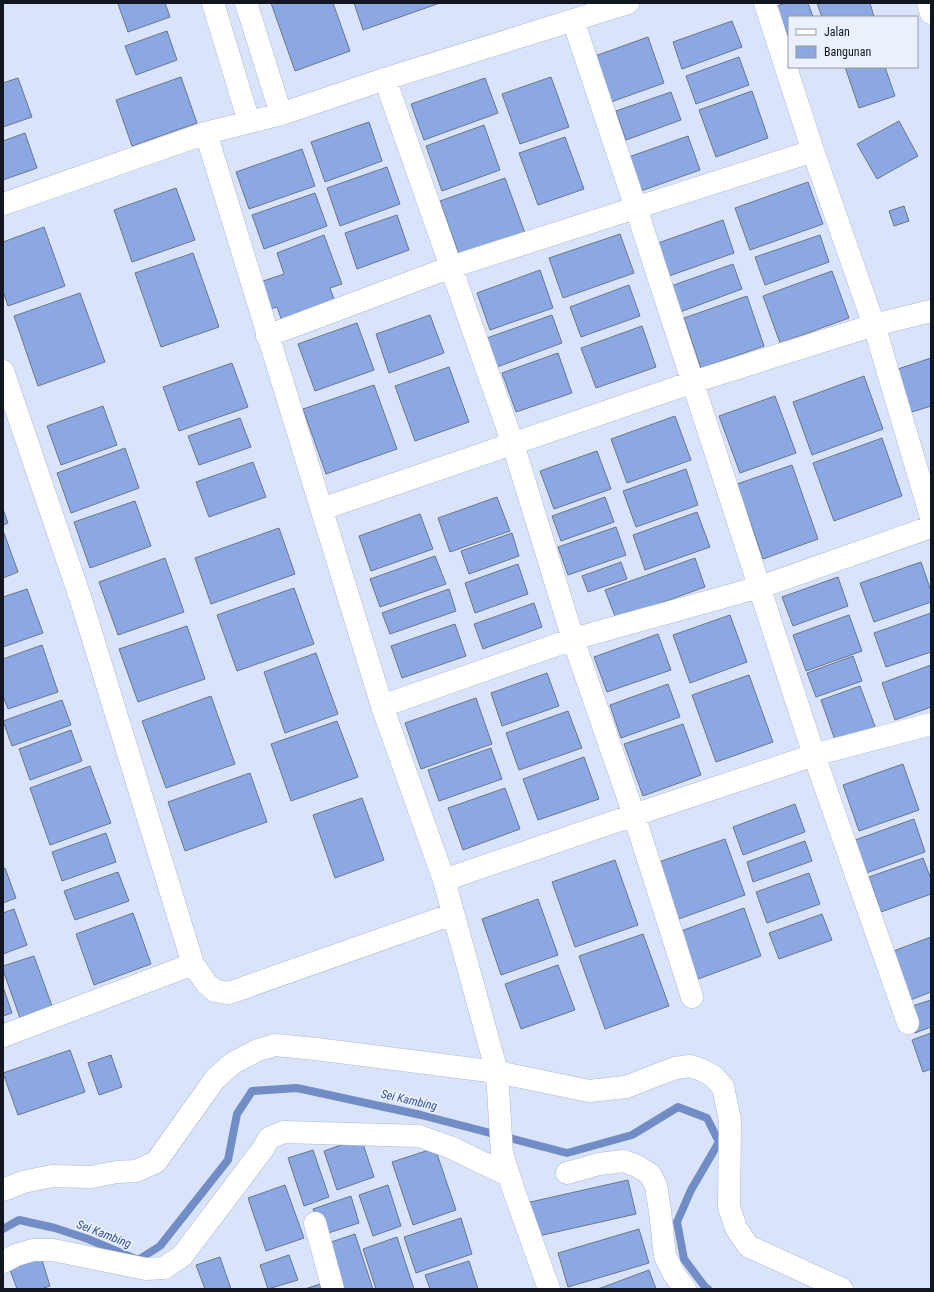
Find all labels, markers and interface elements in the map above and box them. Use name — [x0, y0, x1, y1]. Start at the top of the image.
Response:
legend — [788, 16, 918, 68]
text: Jalan — [824, 25, 850, 39]
text: Bangunan — [824, 45, 871, 59]
water label: Sei Kambing — [379, 1087, 439, 1113]
water label: Sei Kambing — [75, 1217, 134, 1251]

